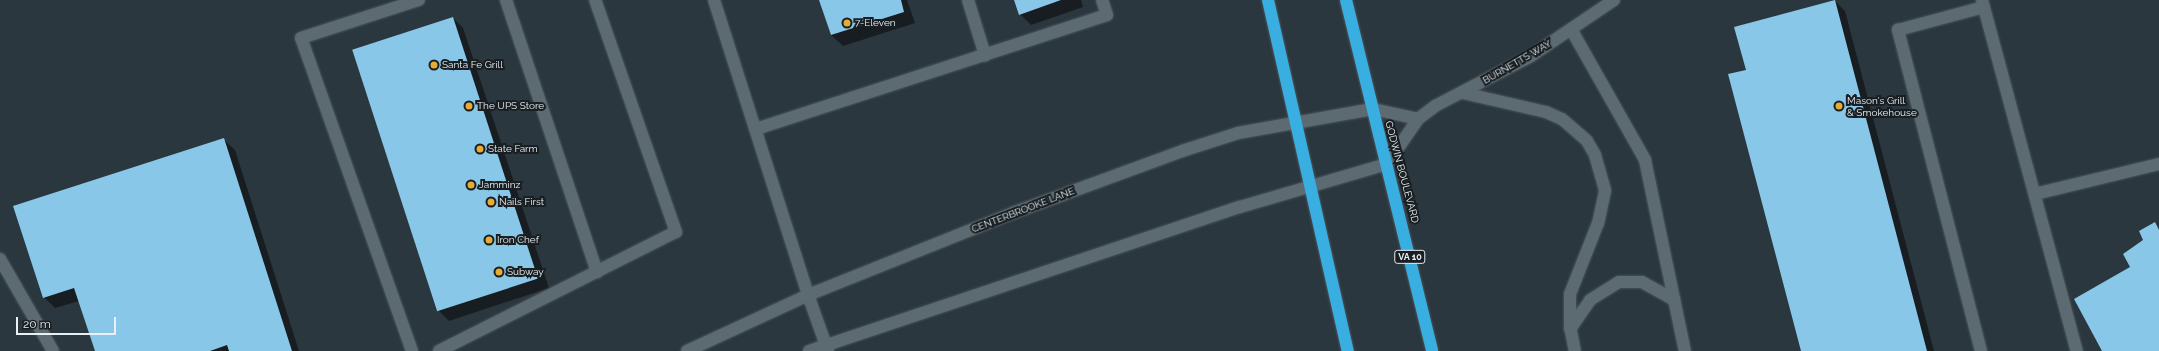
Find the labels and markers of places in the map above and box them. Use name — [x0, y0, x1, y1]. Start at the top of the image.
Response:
place label: 7-Eleven — [855, 17, 896, 29]
marker: 7-Eleven — [842, 18, 852, 28]
place label: Santa Fe Grill — [442, 59, 503, 71]
marker: Santa Fe Grill — [429, 60, 439, 70]
place label: Mason's Grill & Smokehouse — [1847, 94, 1917, 118]
place label: The UPS Store — [477, 100, 544, 112]
marker: The UPS Store — [464, 101, 474, 111]
marker: Mason's Grill & Smokehouse — [1834, 101, 1844, 111]
place label: State Farm — [488, 143, 538, 155]
marker: State Farm — [475, 144, 485, 154]
place label: Jamminz — [479, 179, 520, 191]
marker: Jamminz — [466, 180, 476, 190]
place label: Nails First — [499, 196, 544, 208]
marker: Nails First — [486, 197, 496, 207]
place label: Iron Chef — [497, 234, 539, 246]
marker: Iron Chef — [484, 235, 494, 245]
place label: Subway — [507, 266, 544, 278]
marker: Subway — [494, 267, 504, 277]

